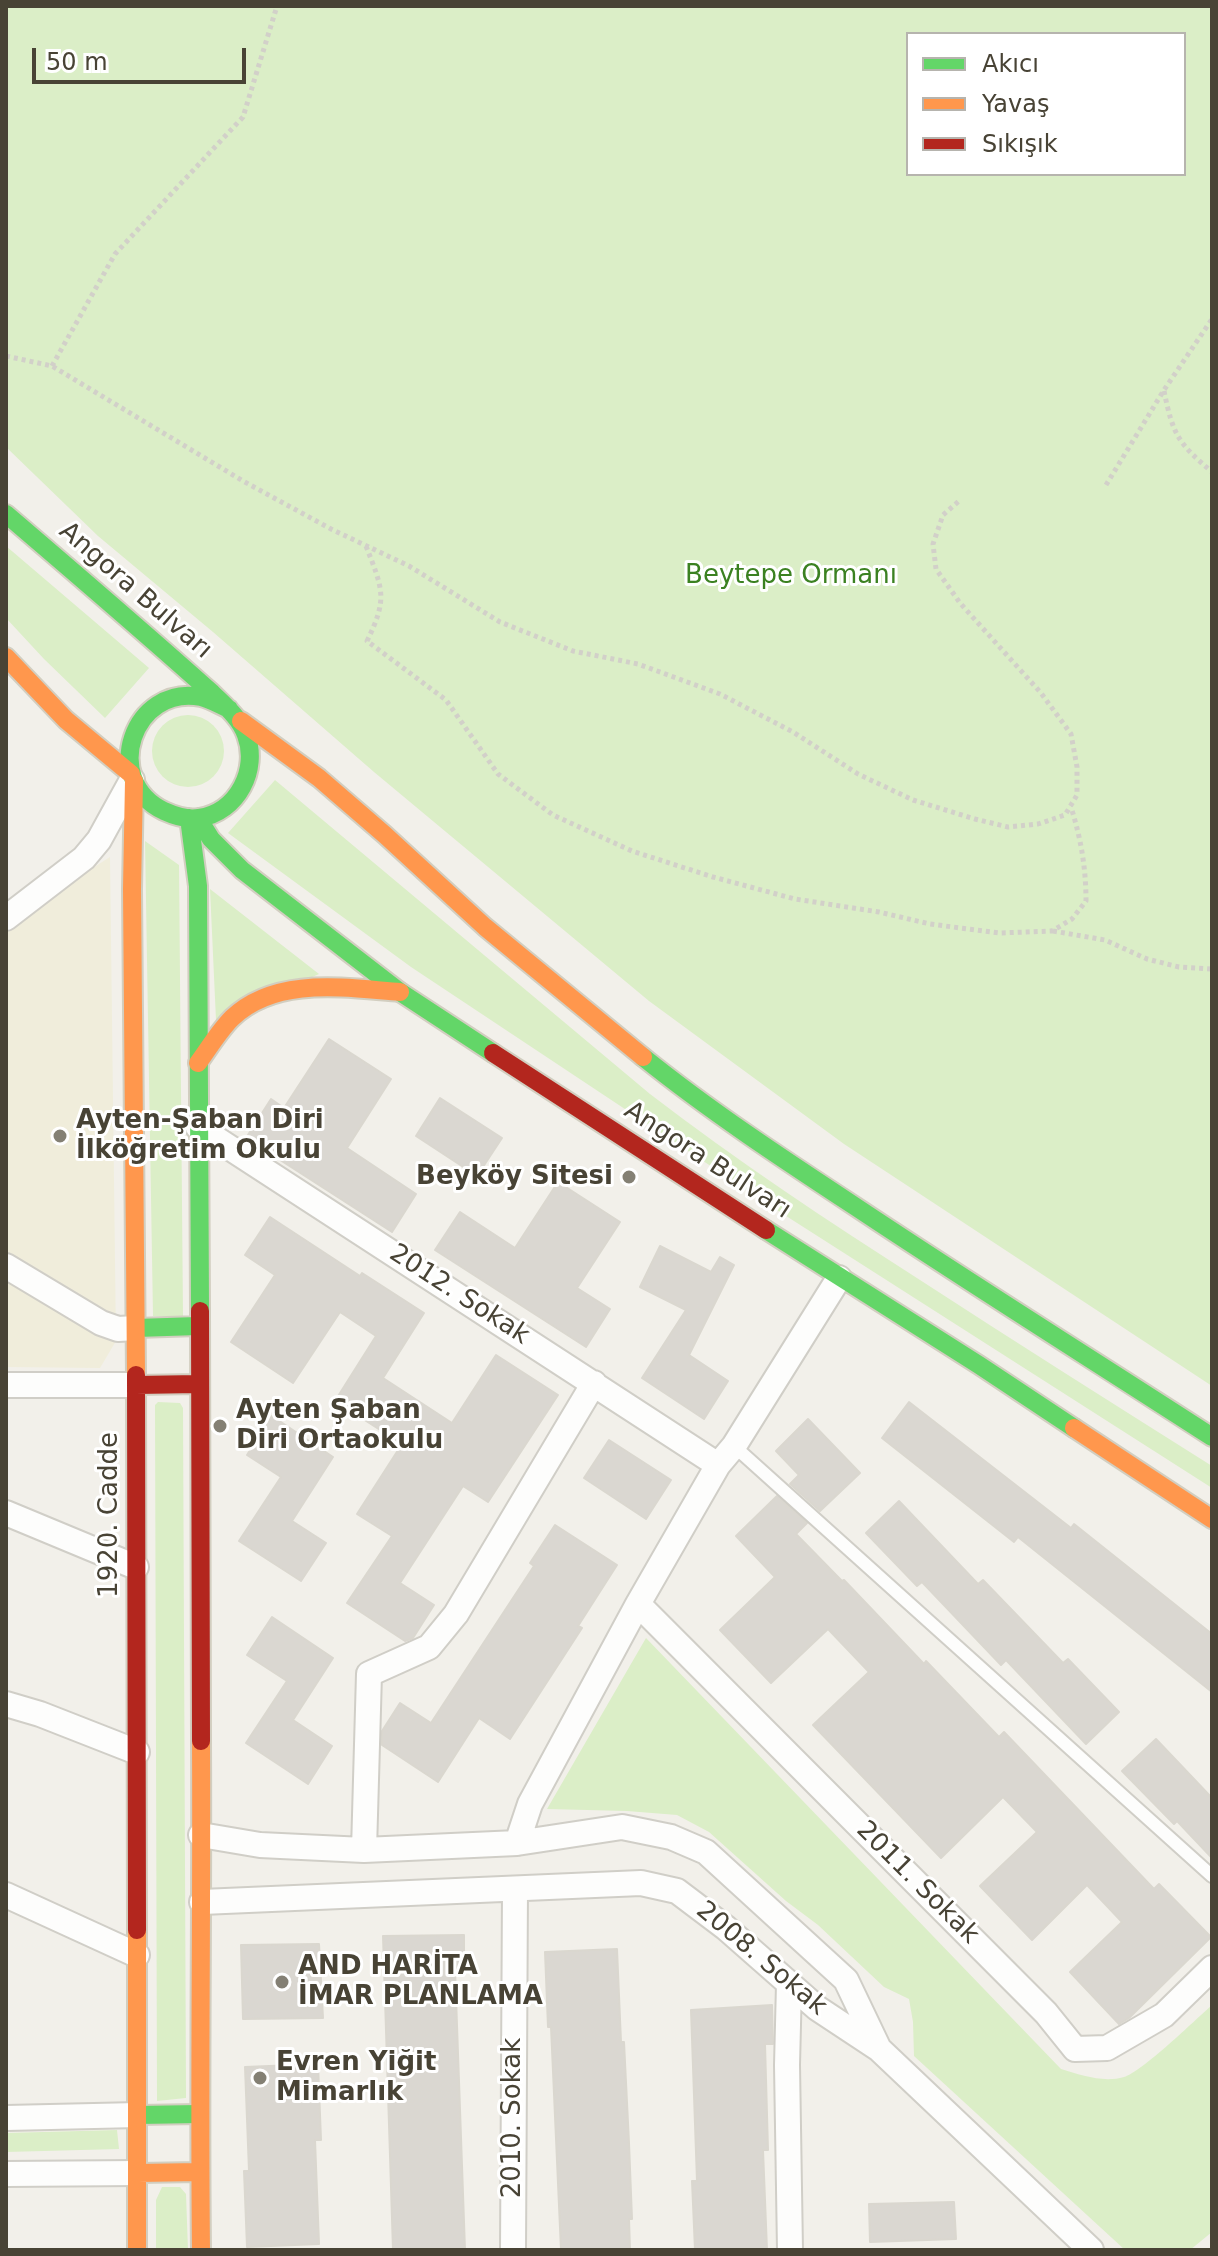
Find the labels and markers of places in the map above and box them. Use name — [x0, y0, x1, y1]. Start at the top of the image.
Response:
place label: Ayten-Şaban Diri İlköğretim Okulu — [76, 1105, 324, 1166]
marker: Ayten-Şaban Diri İlköğretim Okulu — [51, 1127, 69, 1145]
place label: Beyköy Sitesi — [416, 1161, 613, 1193]
marker: Beyköy Sitesi — [620, 1168, 638, 1186]
place label: Ayten Şaban Diri Ortaokulu — [236, 1395, 443, 1456]
marker: Ayten Şaban Diri Ortaokulu — [211, 1417, 229, 1435]
place label: AND HARİTA İMAR PLANLAMA — [298, 1951, 543, 2012]
marker: AND HARİTA İMAR PLANLAMA — [273, 1973, 291, 1991]
place label: Evren Yiğit Mimarlık — [276, 2047, 436, 2108]
marker: Evren Yiğit Mimarlık — [251, 2069, 269, 2087]

